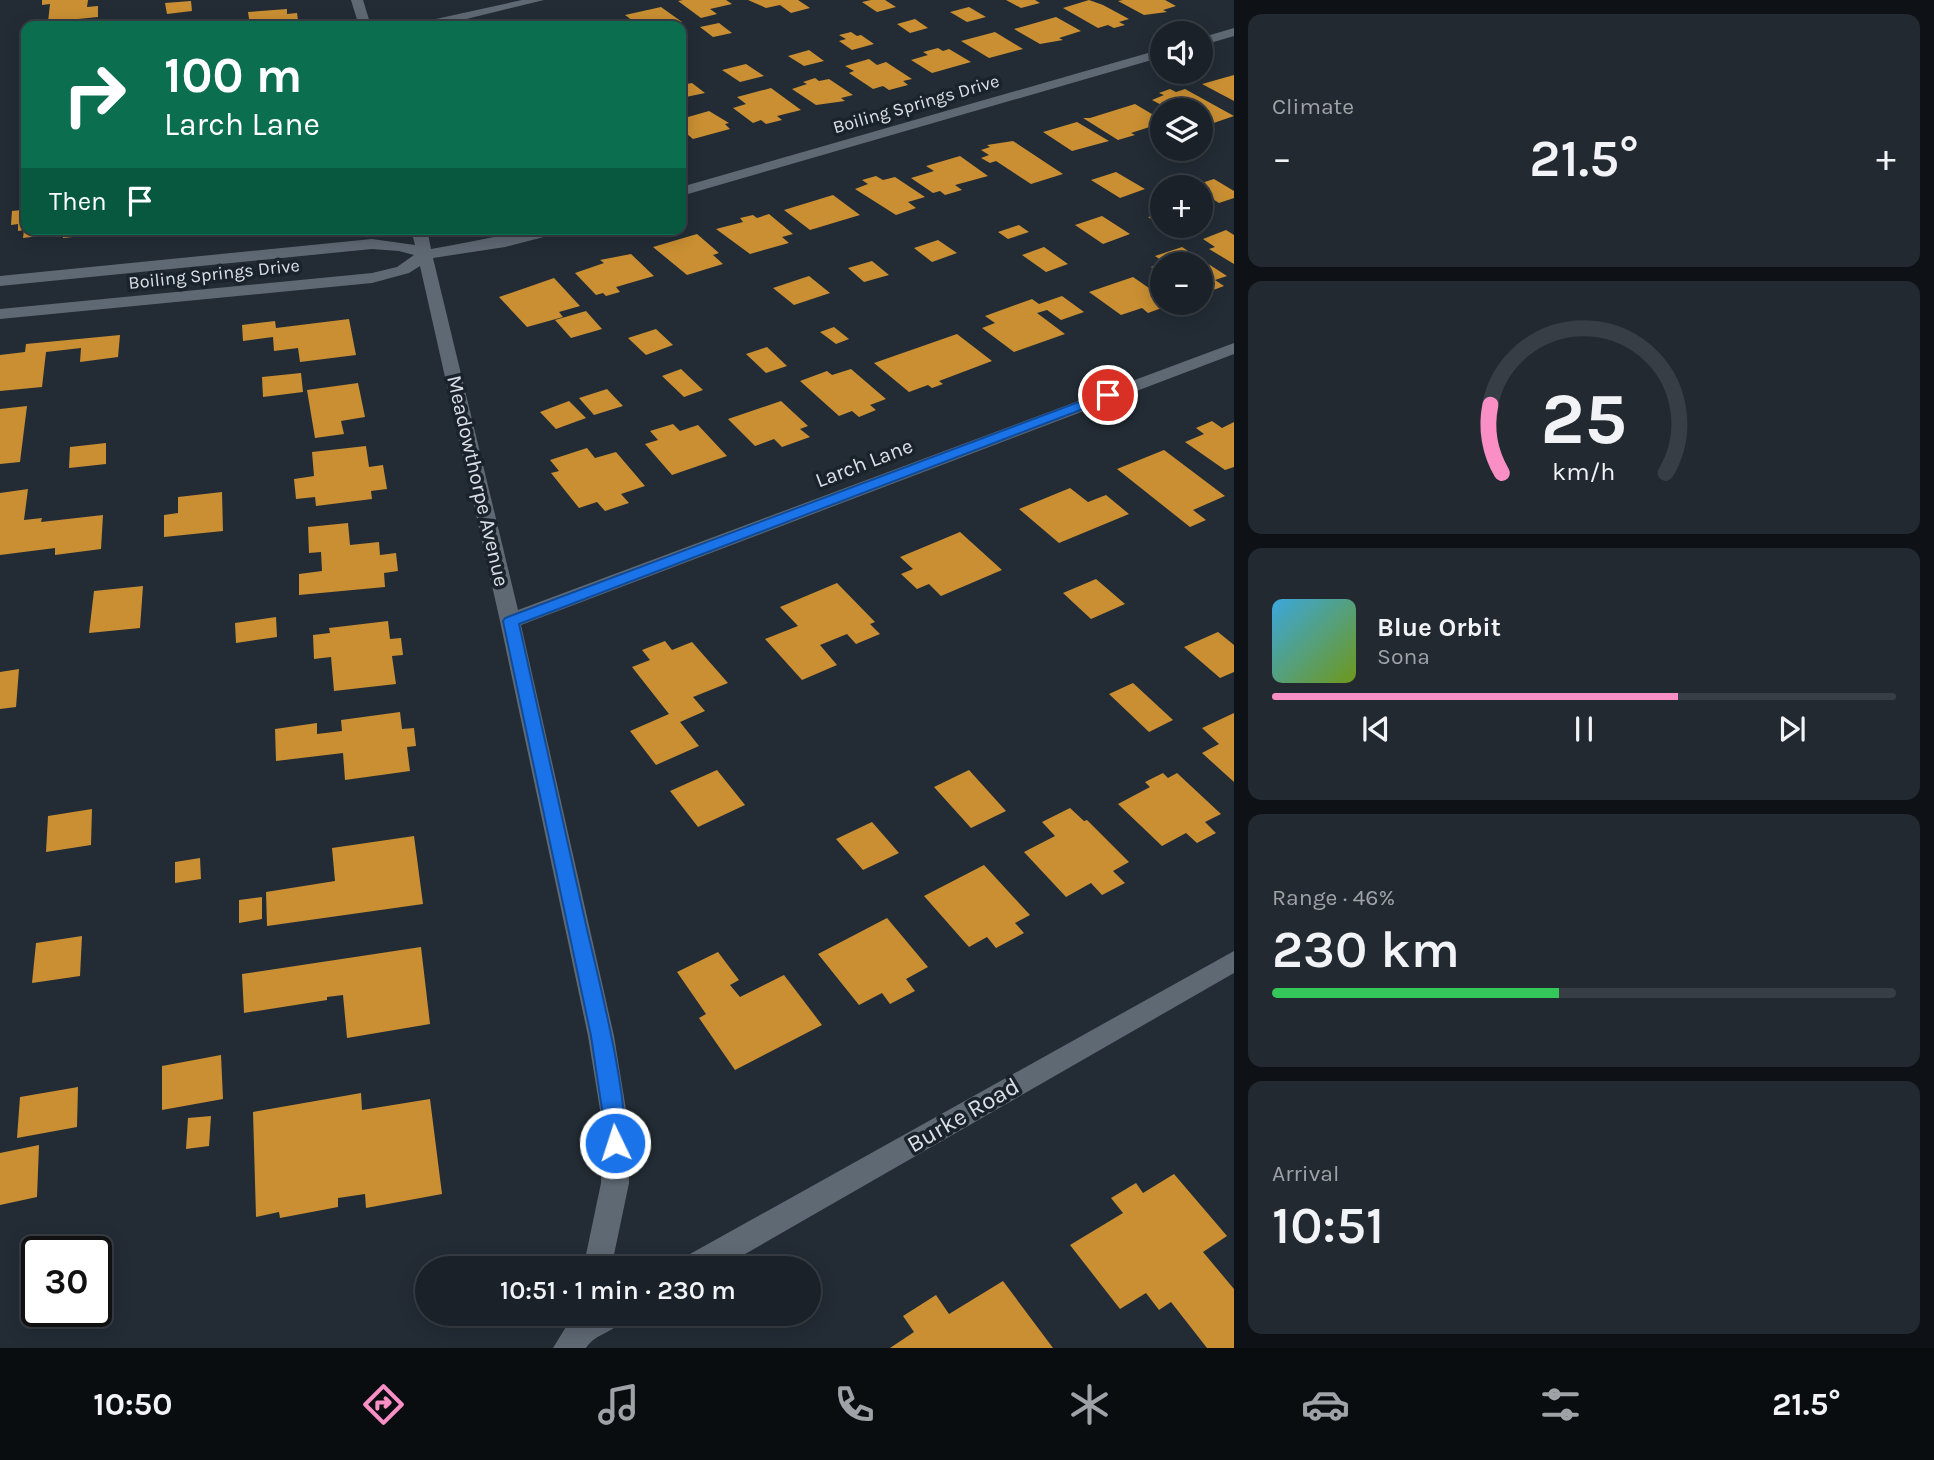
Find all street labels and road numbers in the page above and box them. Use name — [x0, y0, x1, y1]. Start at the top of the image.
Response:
street label: Boiling Springs Drive — [830, 70, 1002, 138]
street label: Boiling Springs Drive — [127, 254, 301, 294]
street label: Meadowthorpe Avenue — [442, 373, 514, 589]
street label: Larch Lane — [812, 433, 916, 493]
street label: Burke Road — [902, 1072, 1024, 1158]

